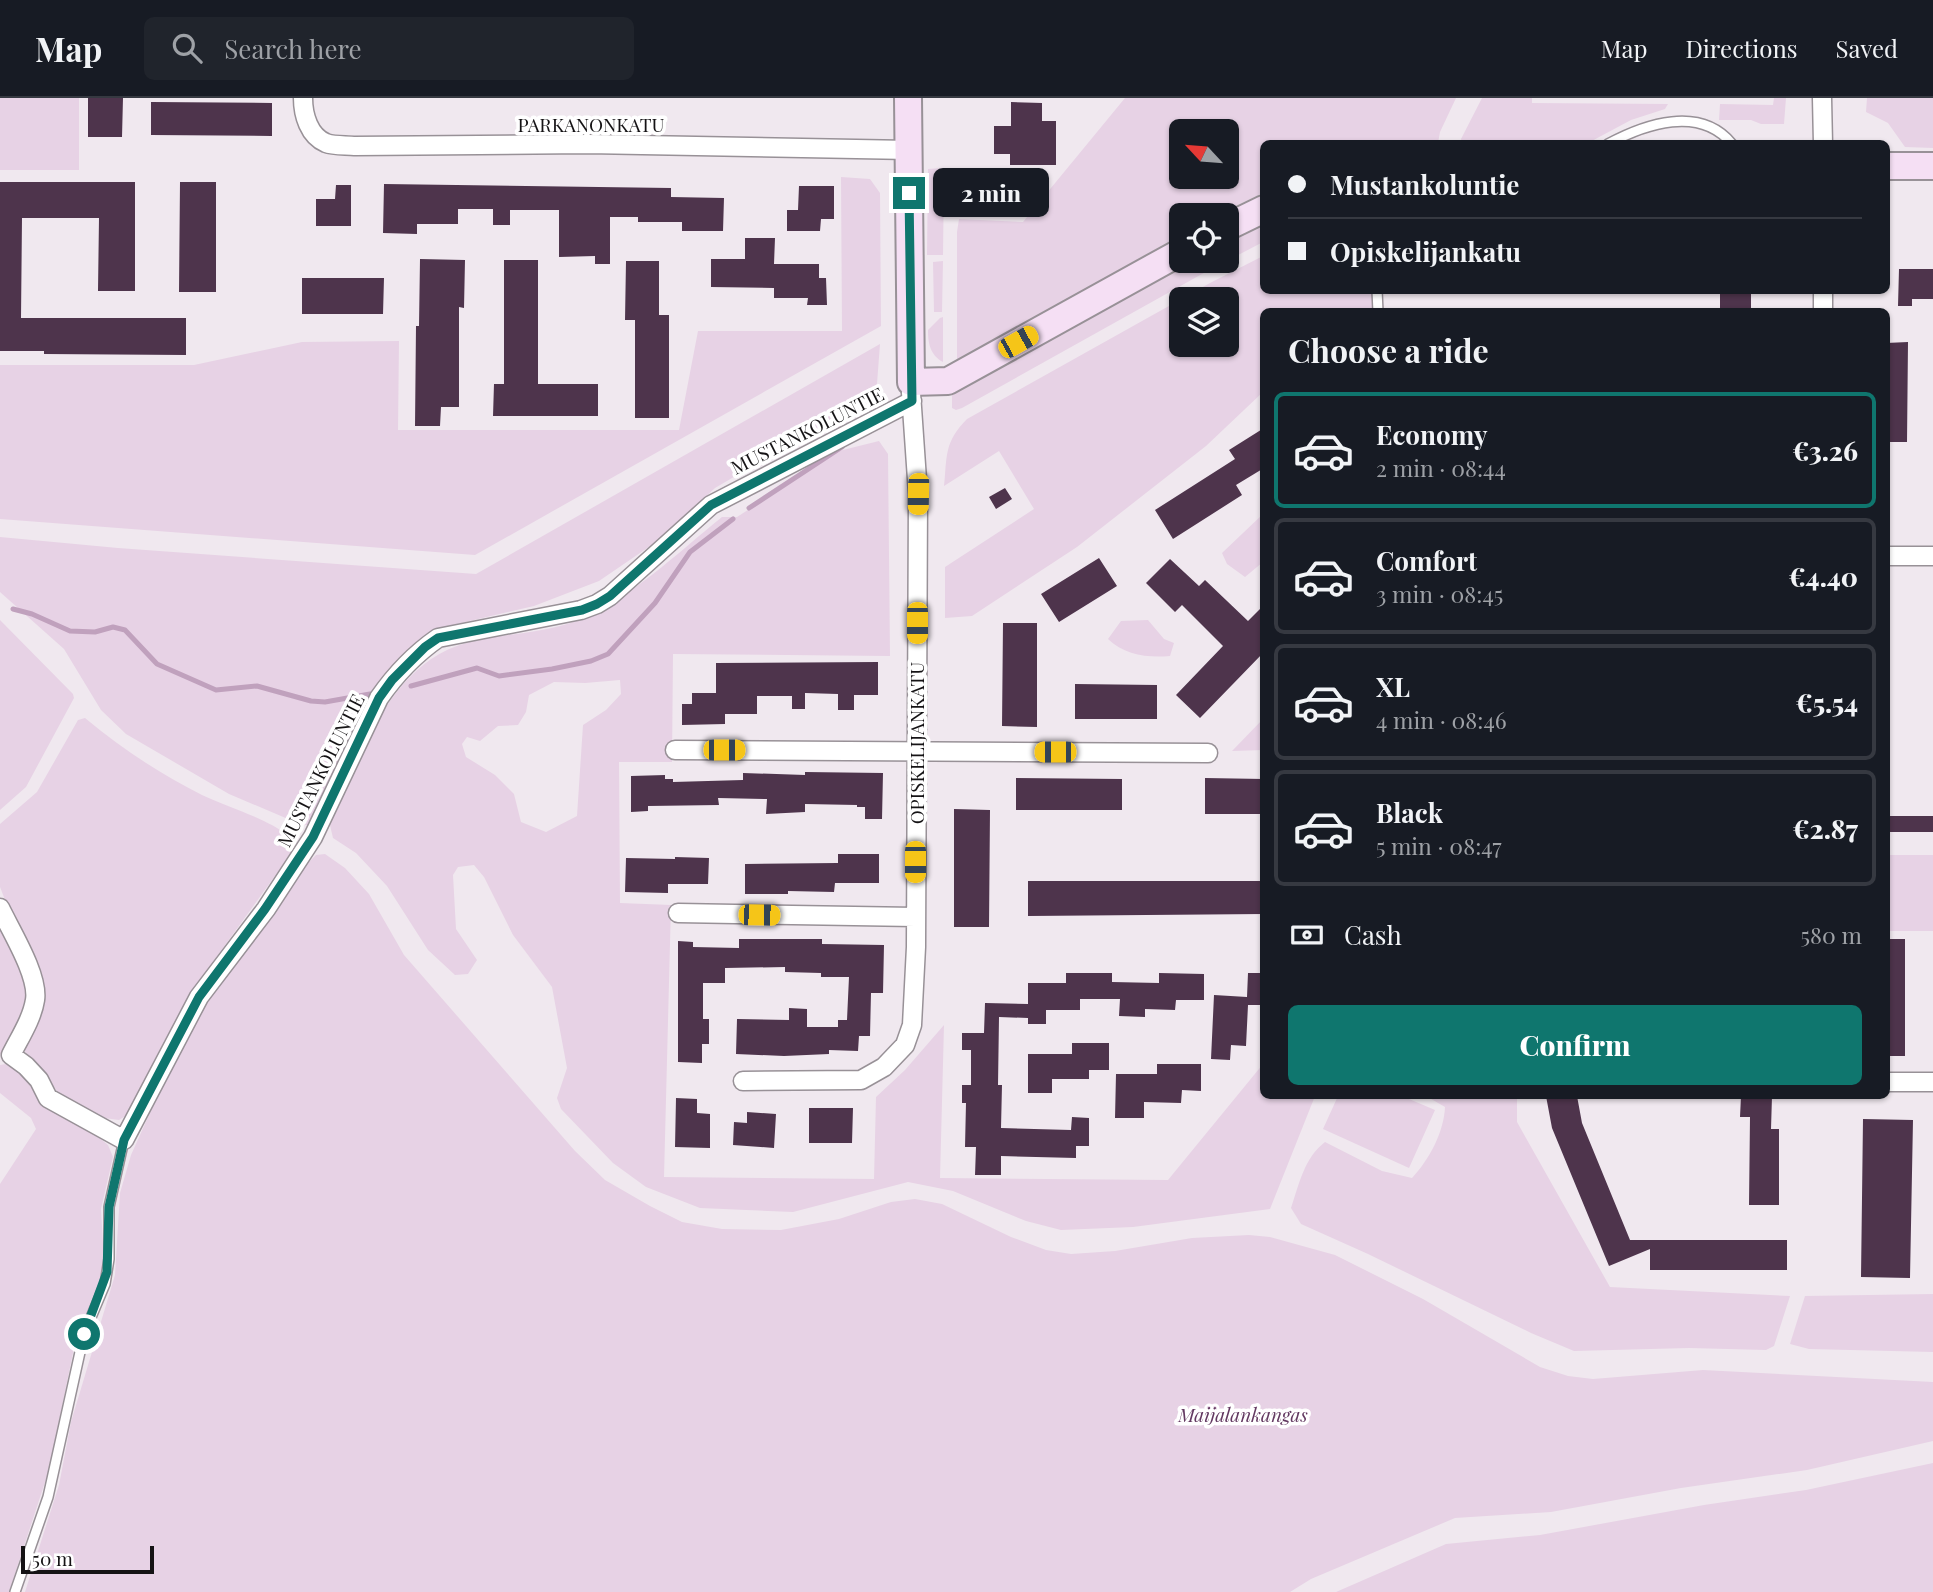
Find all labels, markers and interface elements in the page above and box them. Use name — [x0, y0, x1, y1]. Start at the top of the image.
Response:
search box — [144, 17, 634, 80]
text: Map — [35, 26, 102, 70]
icon: search — [168, 29, 206, 67]
text: Search here — [224, 31, 362, 66]
text: Map — [1601, 32, 1647, 64]
text: Directions — [1685, 32, 1798, 64]
text: Saved — [1836, 32, 1898, 64]
street label: PARKANONKATU — [517, 111, 665, 137]
north arrow — [1169, 119, 1239, 189]
map controls — [1169, 119, 1239, 357]
text: Mustankoluntie — [1330, 167, 1519, 202]
callout: 2 min — [934, 168, 1049, 217]
route end — [893, 177, 925, 209]
text: 2 min — [961, 177, 1021, 208]
button: locate — [1169, 203, 1239, 273]
text: Opiskelijankatu — [1330, 234, 1521, 269]
button: layers — [1169, 287, 1239, 357]
car — [995, 323, 1042, 361]
text: Choose a ride — [1288, 328, 1489, 371]
street label: MUSTANKOLUNTIE — [726, 380, 888, 480]
text: Economy — [1376, 417, 1487, 452]
icon: car — [1292, 419, 1355, 482]
text: €3.26 — [1792, 433, 1858, 468]
text: 2 min · 08:44 — [1376, 452, 1506, 483]
car — [908, 473, 929, 515]
text: Comfort — [1376, 543, 1477, 578]
icon: car — [1292, 545, 1355, 608]
text: €4.40 — [1789, 559, 1858, 594]
text: 3 min · 08:45 — [1376, 578, 1503, 609]
car — [907, 602, 928, 644]
street label: OPISKELIJANKATU — [903, 662, 929, 824]
text: XL — [1376, 669, 1410, 704]
icon: car — [1292, 671, 1355, 734]
text: €5.54 — [1796, 685, 1858, 720]
street label: MUSTANKOLUNTIE — [270, 689, 370, 851]
text: 4 min · 08:46 — [1376, 704, 1507, 735]
car — [704, 740, 746, 761]
car — [1035, 742, 1077, 763]
text: Black — [1376, 795, 1443, 830]
icon: car — [1292, 797, 1355, 860]
text: €2.87 — [1793, 811, 1858, 846]
text: 5 min · 08:47 — [1376, 830, 1502, 861]
car — [905, 841, 926, 883]
car — [738, 904, 781, 926]
icon: cash — [1288, 916, 1326, 954]
text: Cash — [1344, 917, 1402, 952]
text: 580 m — [1801, 919, 1862, 950]
button: Confirm — [1288, 1005, 1862, 1085]
route start — [68, 1318, 100, 1350]
park label: Maijalankangas — [1177, 1401, 1308, 1427]
scale bar — [21, 1543, 154, 1575]
text: 50 m — [32, 1545, 73, 1571]

